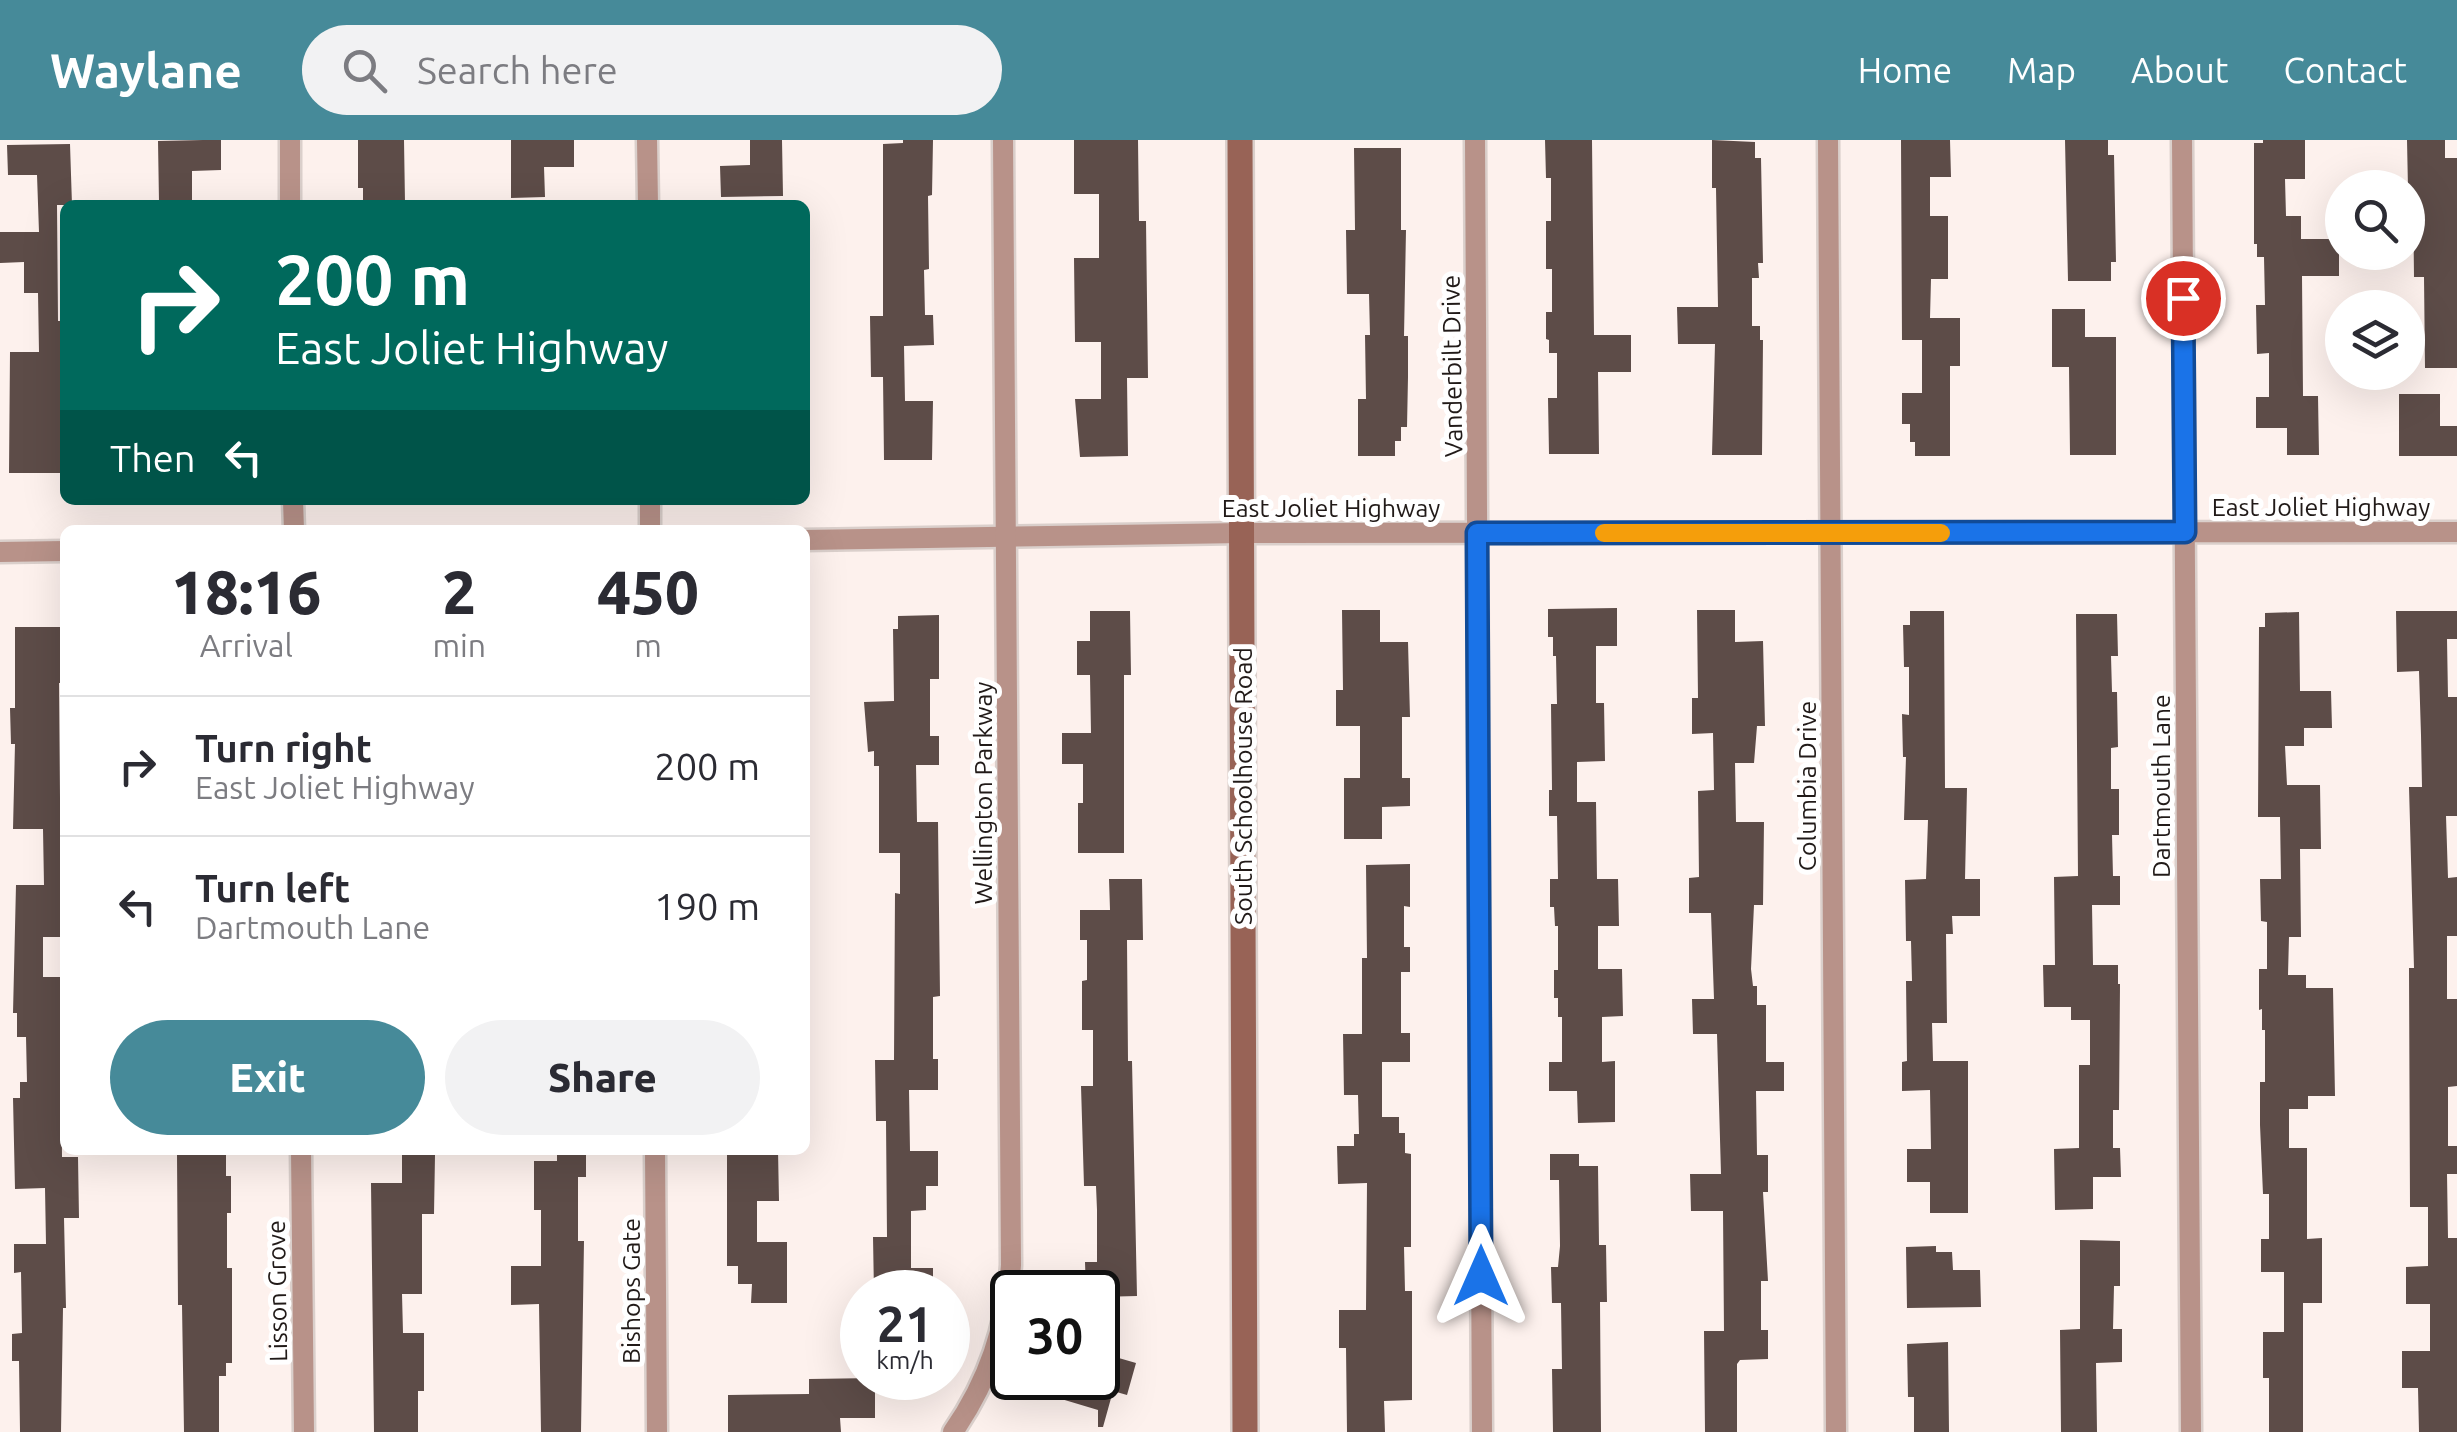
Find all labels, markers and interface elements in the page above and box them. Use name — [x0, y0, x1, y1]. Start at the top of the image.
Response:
search box — [302, 25, 1002, 115]
text: Waylane — [50, 43, 242, 97]
icon: search — [337, 43, 392, 98]
text: Search here — [417, 49, 618, 91]
text: Home — [1858, 50, 1952, 90]
text: Map — [2007, 50, 2076, 90]
text: About — [2131, 50, 2228, 90]
text: Contact — [2283, 50, 2407, 90]
map controls — [2325, 170, 2425, 390]
button: search — [2325, 170, 2425, 270]
icon: right — [110, 240, 240, 370]
text: 200 m — [275, 240, 470, 318]
pin — [2141, 256, 2226, 341]
icon: arrive — [2156, 271, 2211, 326]
street label: Vanderbilt Drive — [1436, 275, 1468, 457]
button: layers — [2325, 290, 2425, 390]
text: East Joliet Highway — [275, 322, 668, 373]
icon: left — [216, 430, 271, 485]
text: Then — [110, 437, 196, 479]
street label: East Joliet Highway — [2212, 493, 2430, 521]
street label: East Joliet Highway — [1222, 494, 1440, 522]
text: 18:16 — [171, 558, 321, 625]
text: 2 — [442, 558, 476, 625]
text: 450 — [597, 558, 699, 625]
text: Arrival — [200, 627, 293, 663]
text: min — [432, 627, 486, 663]
text: m — [634, 627, 662, 663]
street label: South Schoolhouse Road — [1229, 647, 1257, 925]
street label: Wellington Parkway — [969, 682, 997, 904]
street label: Dartmouth Lane — [2147, 694, 2175, 878]
street label: Columbia Drive — [1793, 701, 1821, 871]
text: Turn right — [195, 727, 372, 769]
icon: right — [110, 739, 165, 794]
text: 200 m — [654, 745, 760, 787]
text: East Joliet Highway — [195, 769, 475, 805]
text: Turn left — [195, 867, 350, 909]
icon: left — [110, 879, 165, 934]
text: 190 m — [654, 885, 760, 927]
text: Dartmouth Lane — [195, 909, 430, 945]
button: Exit — [110, 1020, 425, 1135]
button: Share — [445, 1020, 760, 1135]
street label: Bishops Gate — [617, 1218, 645, 1364]
street label: Lisson Grove — [262, 1220, 292, 1362]
position arrow — [1429, 1224, 1533, 1328]
speed limit sign: 30 — [990, 1270, 1120, 1400]
text: 21 — [877, 1295, 933, 1351]
text: km/h — [876, 1346, 934, 1374]

